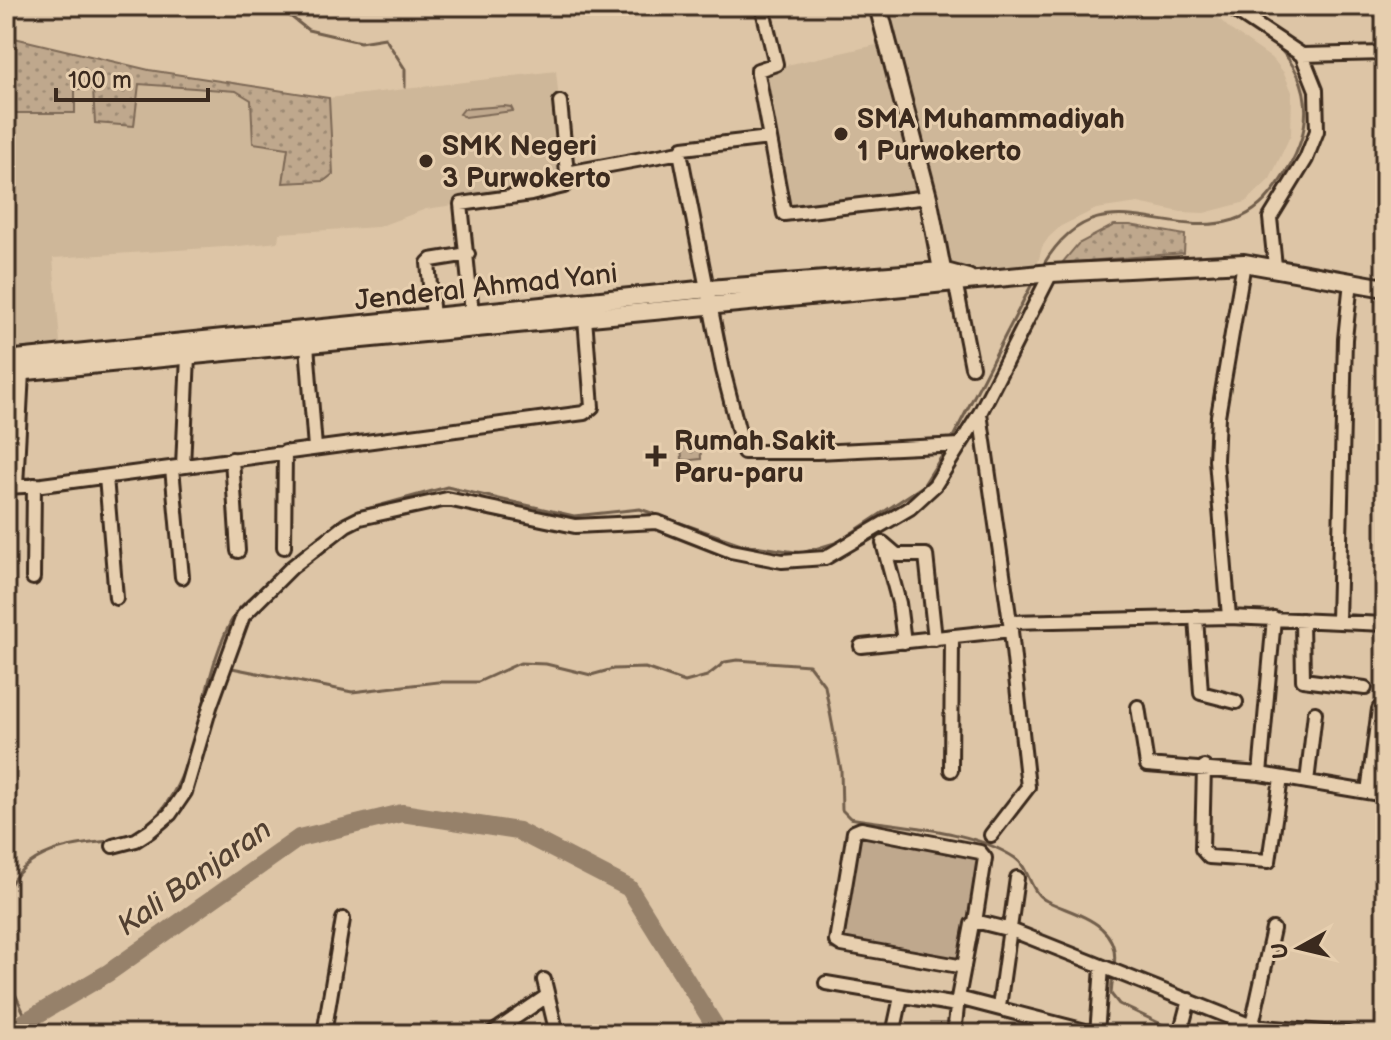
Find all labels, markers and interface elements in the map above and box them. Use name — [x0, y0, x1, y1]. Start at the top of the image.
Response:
scale bar — [56, 52, 208, 102]
text: 100 m — [68, 66, 132, 95]
place label: SMA Muhammadiyah 1 Purwokerto — [857, 103, 1125, 168]
marker: SMA Muhammadiyah 1 Purwokerto — [832, 125, 850, 143]
place label: SMK Negeri 3 Purwokerto — [442, 130, 611, 195]
marker: SMK Negeri 3 Purwokerto — [417, 152, 435, 170]
street label: Jenderal Ahmad Yani — [353, 257, 619, 318]
place label: Rumah Sakit Paru-paru — [674, 425, 836, 490]
marker: Rumah Sakit Paru-paru — [645, 445, 667, 467]
water label: Kali Banjaran — [110, 811, 279, 944]
north arrow — [1259, 908, 1339, 988]
text: U — [1266, 941, 1295, 960]

